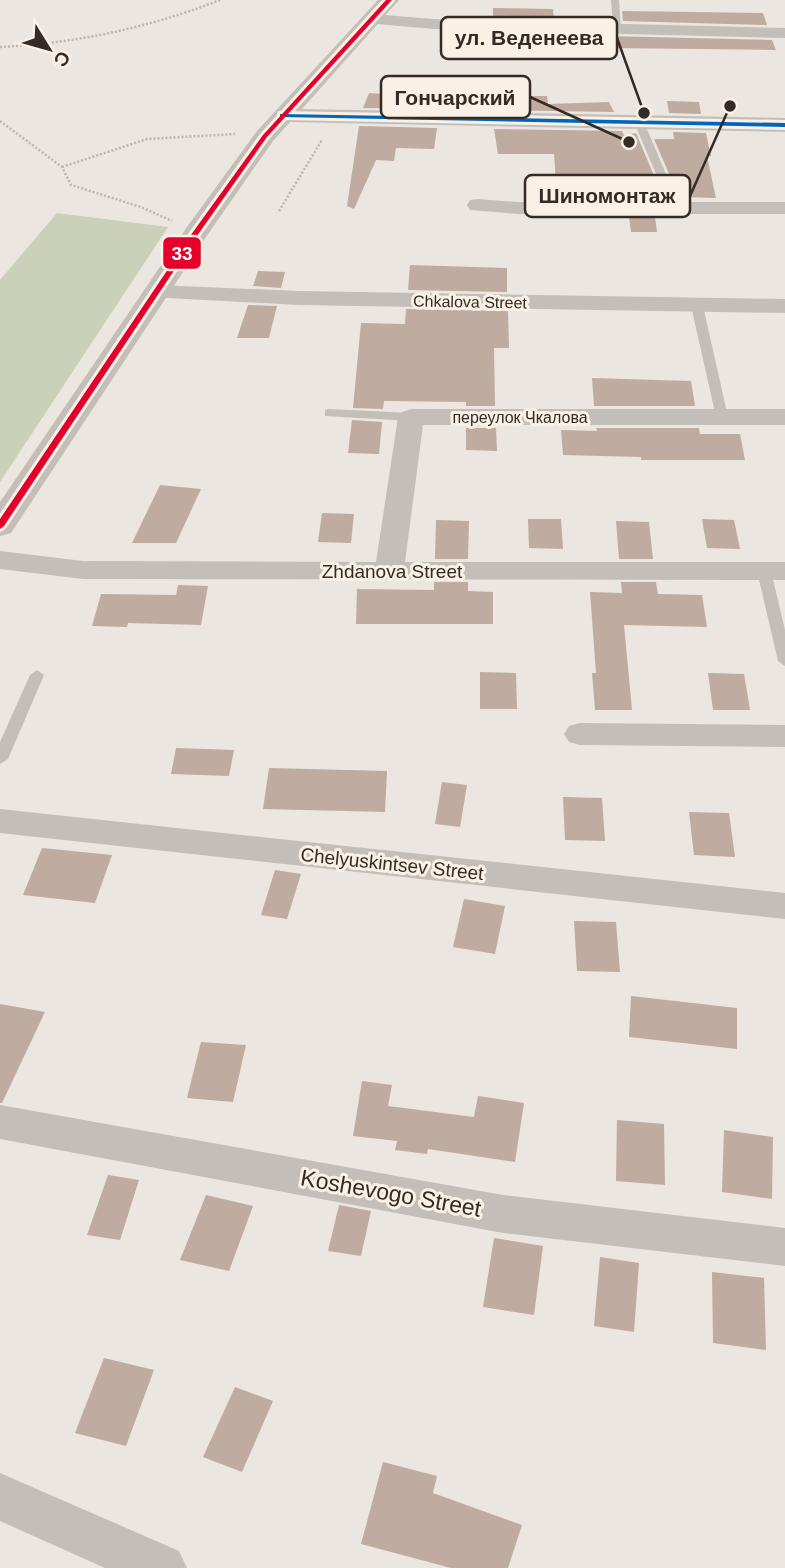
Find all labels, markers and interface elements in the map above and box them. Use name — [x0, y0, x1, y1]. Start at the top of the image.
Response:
north arrow — [14, 14, 84, 84]
callout: ул. Веденеева — [441, 17, 617, 59]
text: ул. Веденеева — [455, 26, 604, 49]
text: С — [49, 47, 75, 71]
callout: Гончарский — [381, 76, 530, 118]
text: Гончарский — [394, 86, 516, 109]
callout: Шиномонтаж — [525, 175, 690, 217]
text: Шиномонтаж — [539, 184, 677, 207]
line badge: 33 — [162, 236, 202, 270]
text: 33 — [171, 243, 193, 264]
street label: Chkalova Street — [413, 293, 528, 312]
street label: переулок Чкалова — [452, 409, 588, 426]
street label: Zhdanova Street — [322, 561, 463, 582]
street label: Chelyuskintsev Street — [300, 844, 485, 884]
street label: Koshevogo Street — [299, 1164, 484, 1222]

